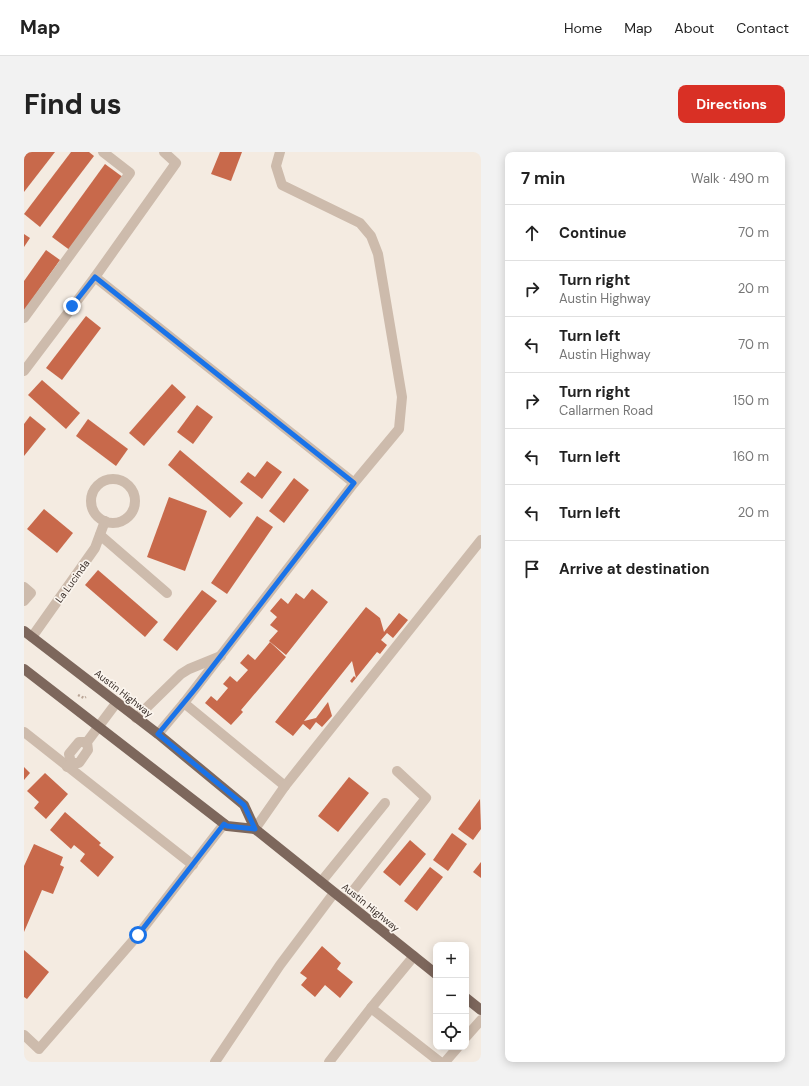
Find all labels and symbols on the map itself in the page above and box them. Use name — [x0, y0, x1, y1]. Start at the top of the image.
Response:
route end — [63, 297, 81, 315]
street label: La Lucinda — [52, 557, 92, 605]
street label: Austin Highway — [92, 667, 156, 721]
street label: Austin Highway — [339, 880, 403, 935]
route start — [129, 926, 147, 944]

